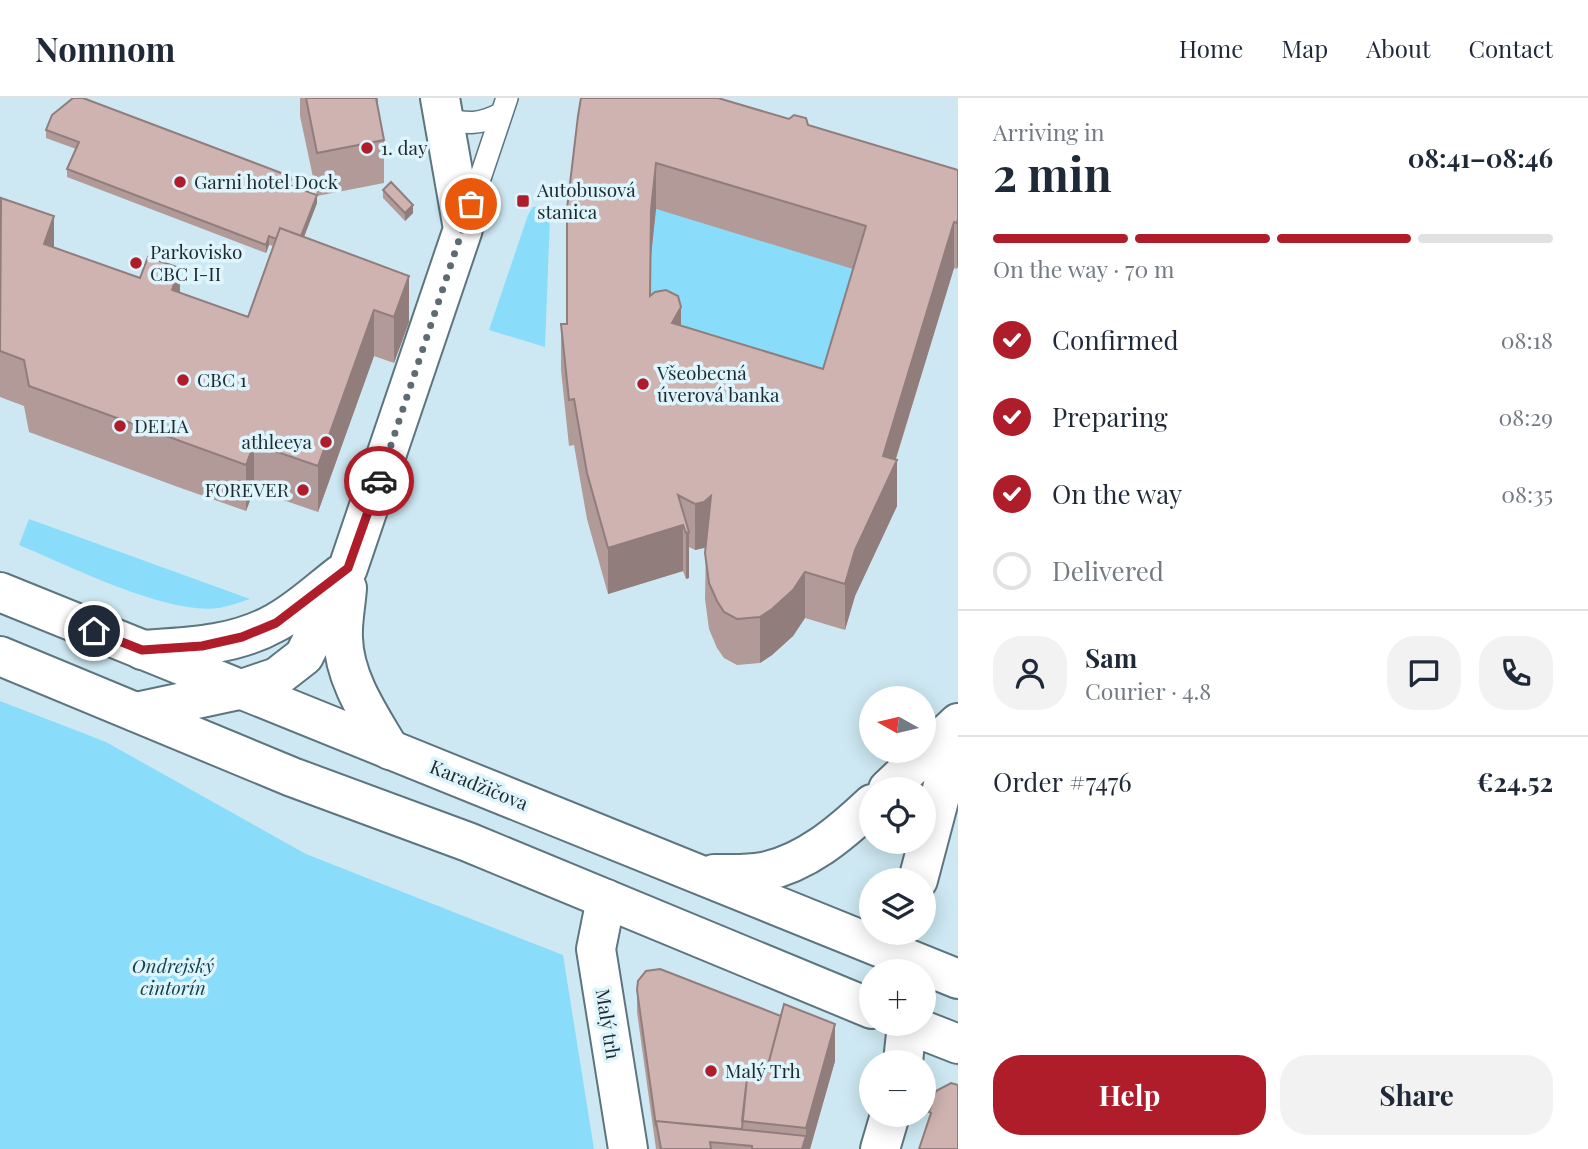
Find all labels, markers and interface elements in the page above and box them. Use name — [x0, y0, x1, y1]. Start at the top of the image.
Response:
text: Nomnom — [35, 26, 175, 70]
text: Home — [1179, 32, 1243, 64]
text: Map — [1281, 32, 1328, 64]
text: About — [1366, 32, 1430, 64]
text: Contact — [1468, 32, 1553, 64]
text: Arriving in — [993, 116, 1105, 147]
place label: 1. day — [381, 134, 428, 160]
marker: 1. day — [359, 140, 375, 156]
text: 08:41–08:46 — [1408, 140, 1553, 175]
text: 2 min — [993, 142, 1112, 204]
place label: Garni hotel Dock — [194, 168, 339, 194]
marker: Garni hotel Dock — [172, 174, 188, 190]
pin — [441, 174, 501, 234]
place label: Autobusová stanica — [536, 176, 636, 224]
icon: bag — [452, 185, 490, 223]
marker: Autobusová stanica — [515, 193, 531, 209]
place label: Parkovisko CBC I-II — [150, 238, 242, 286]
text: On the way · 70 m — [993, 253, 1174, 284]
marker: Parkovisko CBC I-II — [128, 255, 144, 271]
icon: check — [993, 321, 1031, 359]
text: Confirmed — [1052, 322, 1179, 357]
text: 08:18 — [1501, 324, 1553, 355]
place label: Všeobecná úverová banka — [656, 359, 780, 407]
place label: CBC 1 — [197, 366, 247, 392]
marker: CBC 1 — [175, 372, 191, 388]
marker: Všeobecná úverová banka — [635, 376, 651, 392]
icon: check — [993, 398, 1031, 436]
text: Preparing — [1052, 399, 1168, 434]
text: 08:29 — [1498, 401, 1553, 432]
place label: DELIA — [134, 412, 190, 438]
marker: DELIA — [112, 418, 128, 434]
place label: athleeya — [241, 428, 313, 454]
marker: athleeya — [318, 434, 334, 450]
courier — [344, 446, 414, 516]
icon: car — [360, 462, 398, 500]
icon: check — [993, 475, 1031, 513]
place label: FOREVER — [205, 476, 290, 502]
text: On the way — [1052, 476, 1182, 511]
text: 08:35 — [1501, 478, 1553, 509]
marker: FOREVER — [295, 482, 311, 498]
text: Delivered — [1052, 553, 1164, 588]
pin — [64, 601, 124, 661]
icon: home — [75, 612, 113, 650]
button: person — [993, 636, 1067, 710]
button: chat — [1387, 636, 1461, 710]
button: phone — [1479, 636, 1553, 710]
text: Sam — [1085, 640, 1137, 675]
text: Courier · 4.8 — [1085, 675, 1211, 706]
north arrow — [859, 686, 936, 763]
map controls — [859, 686, 936, 1127]
street label: Karadžičova — [426, 753, 533, 816]
text: Order #7476 — [993, 764, 1132, 799]
text: €24.52 — [1477, 764, 1553, 799]
button: locate — [859, 777, 936, 854]
button: layers — [859, 868, 936, 945]
park label: Ondrejský cintorín — [132, 952, 214, 1000]
button: + — [859, 959, 936, 1036]
street label: Malý trh — [591, 987, 627, 1061]
button: − — [859, 1050, 936, 1127]
button: Help — [993, 1055, 1266, 1135]
button: Share — [1280, 1055, 1553, 1135]
place label: Malý Trh — [725, 1057, 801, 1083]
marker: Malý Trh — [703, 1063, 719, 1079]

